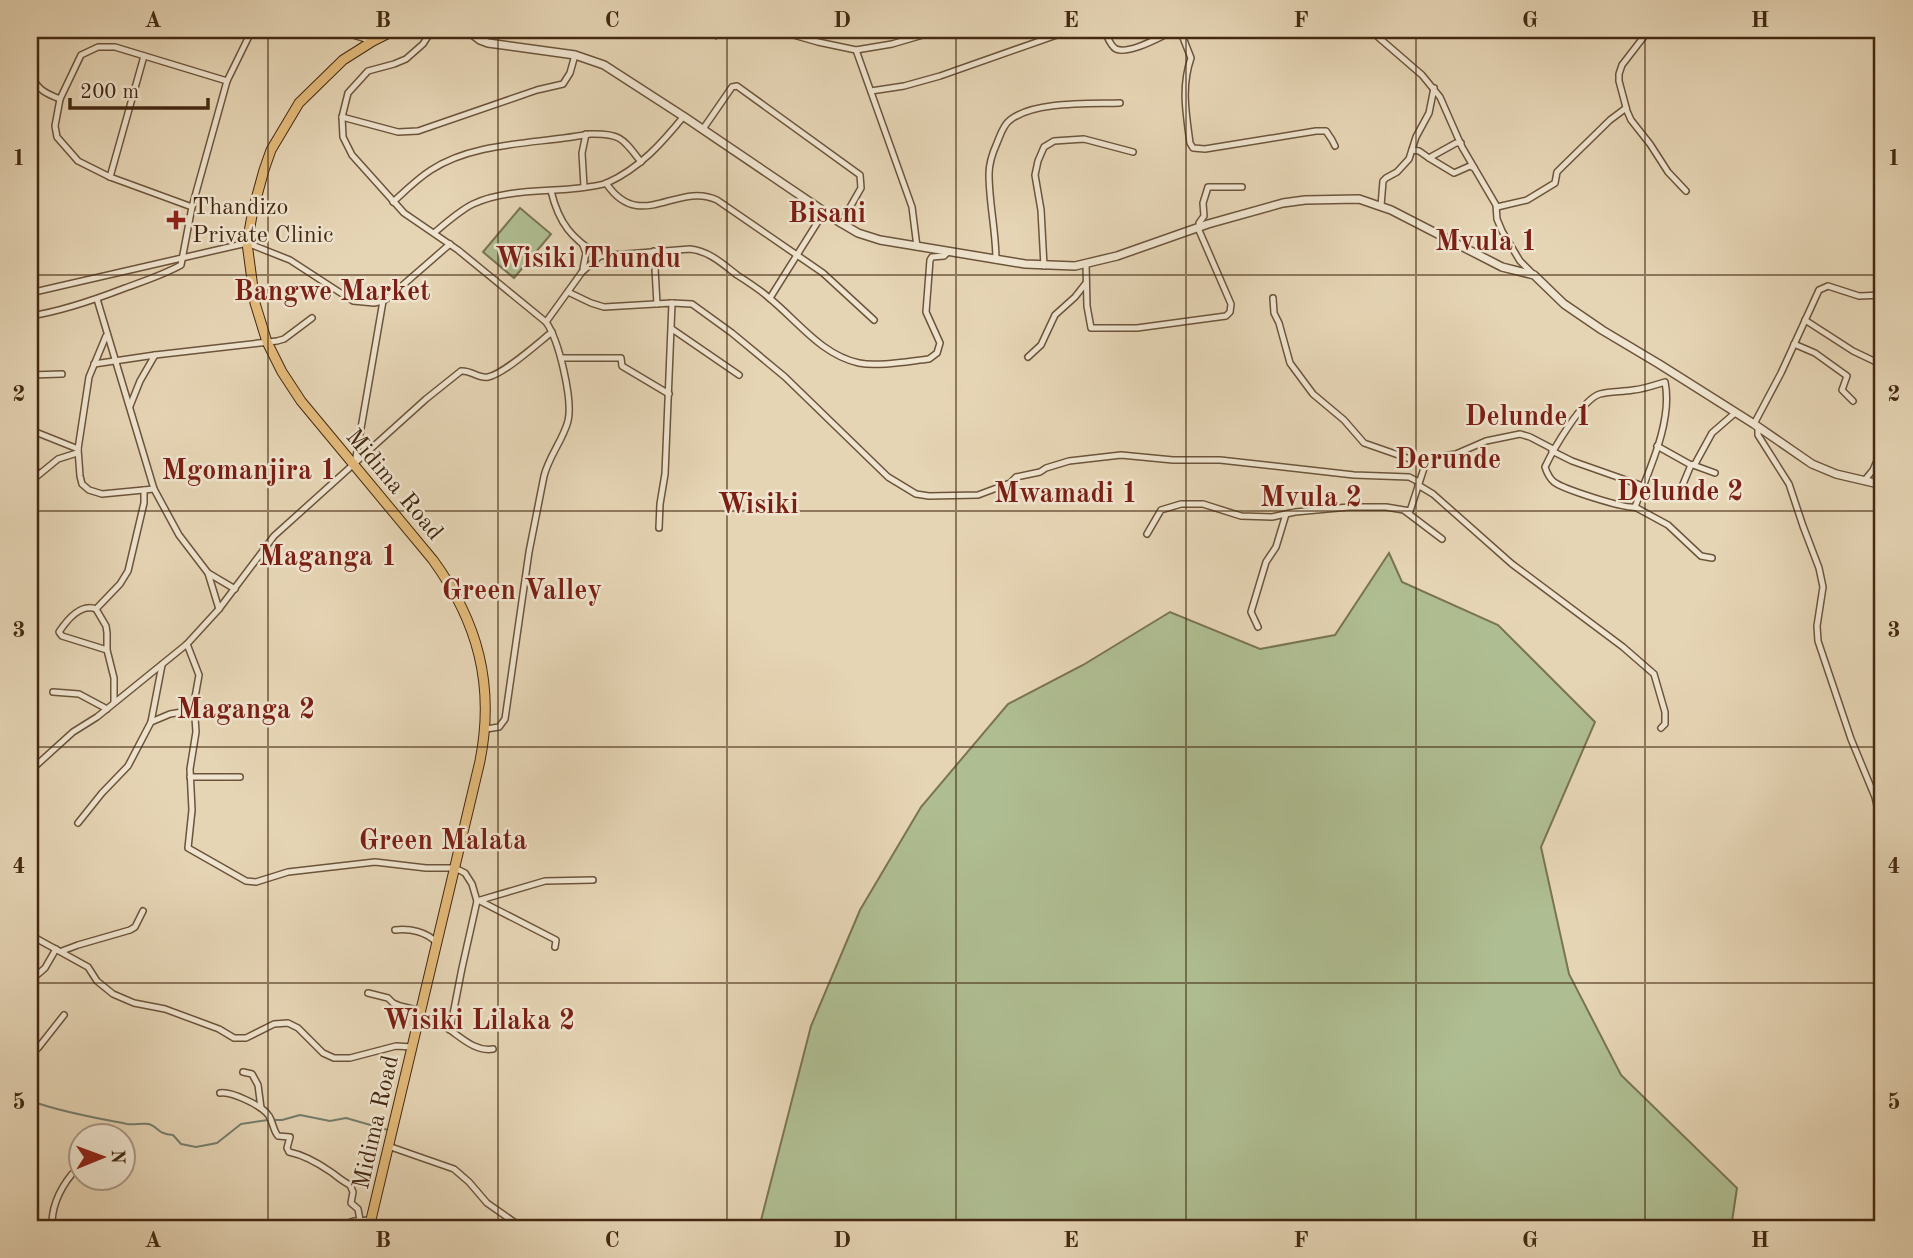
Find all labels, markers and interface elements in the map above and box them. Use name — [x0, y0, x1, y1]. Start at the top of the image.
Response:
text: A — [144, 9, 162, 32]
text: B — [375, 9, 391, 32]
text: C — [604, 9, 620, 32]
text: D — [833, 9, 851, 32]
text: E — [1063, 9, 1079, 32]
text: F — [1293, 9, 1309, 32]
text: G — [1522, 9, 1538, 32]
text: H — [1751, 9, 1769, 32]
scale bar — [70, 66, 208, 110]
text: 200 m — [80, 82, 139, 103]
text: 1 — [12, 147, 26, 170]
text: 1 — [1887, 147, 1901, 170]
place label: Thandizo Private Clinic — [192, 196, 334, 248]
district label: Bisani — [788, 201, 866, 229]
marker: Thandizo Private Clinic — [166, 210, 186, 230]
district label: Mvula 1 — [1435, 229, 1537, 257]
district label: Wisiki Thundu — [495, 246, 681, 274]
district label: Bangwe Market — [234, 279, 430, 307]
text: 2 — [12, 383, 26, 406]
text: 2 — [1887, 383, 1901, 406]
district label: Delunde 1 — [1464, 404, 1592, 432]
street label: Midima Road — [340, 425, 447, 545]
district label: Derunde — [1395, 447, 1501, 475]
district label: Mgomanjira 1 — [162, 458, 336, 486]
district label: Delunde 2 — [1616, 479, 1744, 507]
district label: Mwamadi 1 — [994, 481, 1138, 509]
district label: Mvula 2 — [1260, 485, 1362, 513]
district label: Wisiki — [718, 492, 798, 520]
district label: Maganga 1 — [259, 544, 397, 572]
district label: Green Valley — [442, 578, 602, 606]
text: 3 — [12, 619, 26, 642]
text: 3 — [1887, 619, 1901, 642]
district label: Maganga 2 — [177, 697, 315, 725]
district label: Green Malata — [359, 828, 527, 856]
text: 4 — [12, 855, 26, 878]
text: 4 — [1887, 855, 1901, 878]
district label: Wisiki Lilaka 2 — [383, 1008, 575, 1036]
street label: Midima Road — [350, 1053, 404, 1192]
text: 5 — [12, 1091, 26, 1114]
text: 5 — [1887, 1091, 1901, 1114]
north arrow — [66, 1122, 136, 1192]
text: N — [107, 1149, 126, 1165]
text: A — [144, 1229, 162, 1252]
text: B — [375, 1229, 391, 1252]
text: C — [604, 1229, 620, 1252]
text: D — [833, 1229, 851, 1252]
text: E — [1063, 1229, 1079, 1252]
text: F — [1293, 1229, 1309, 1252]
text: G — [1522, 1229, 1538, 1252]
text: H — [1751, 1229, 1769, 1252]

